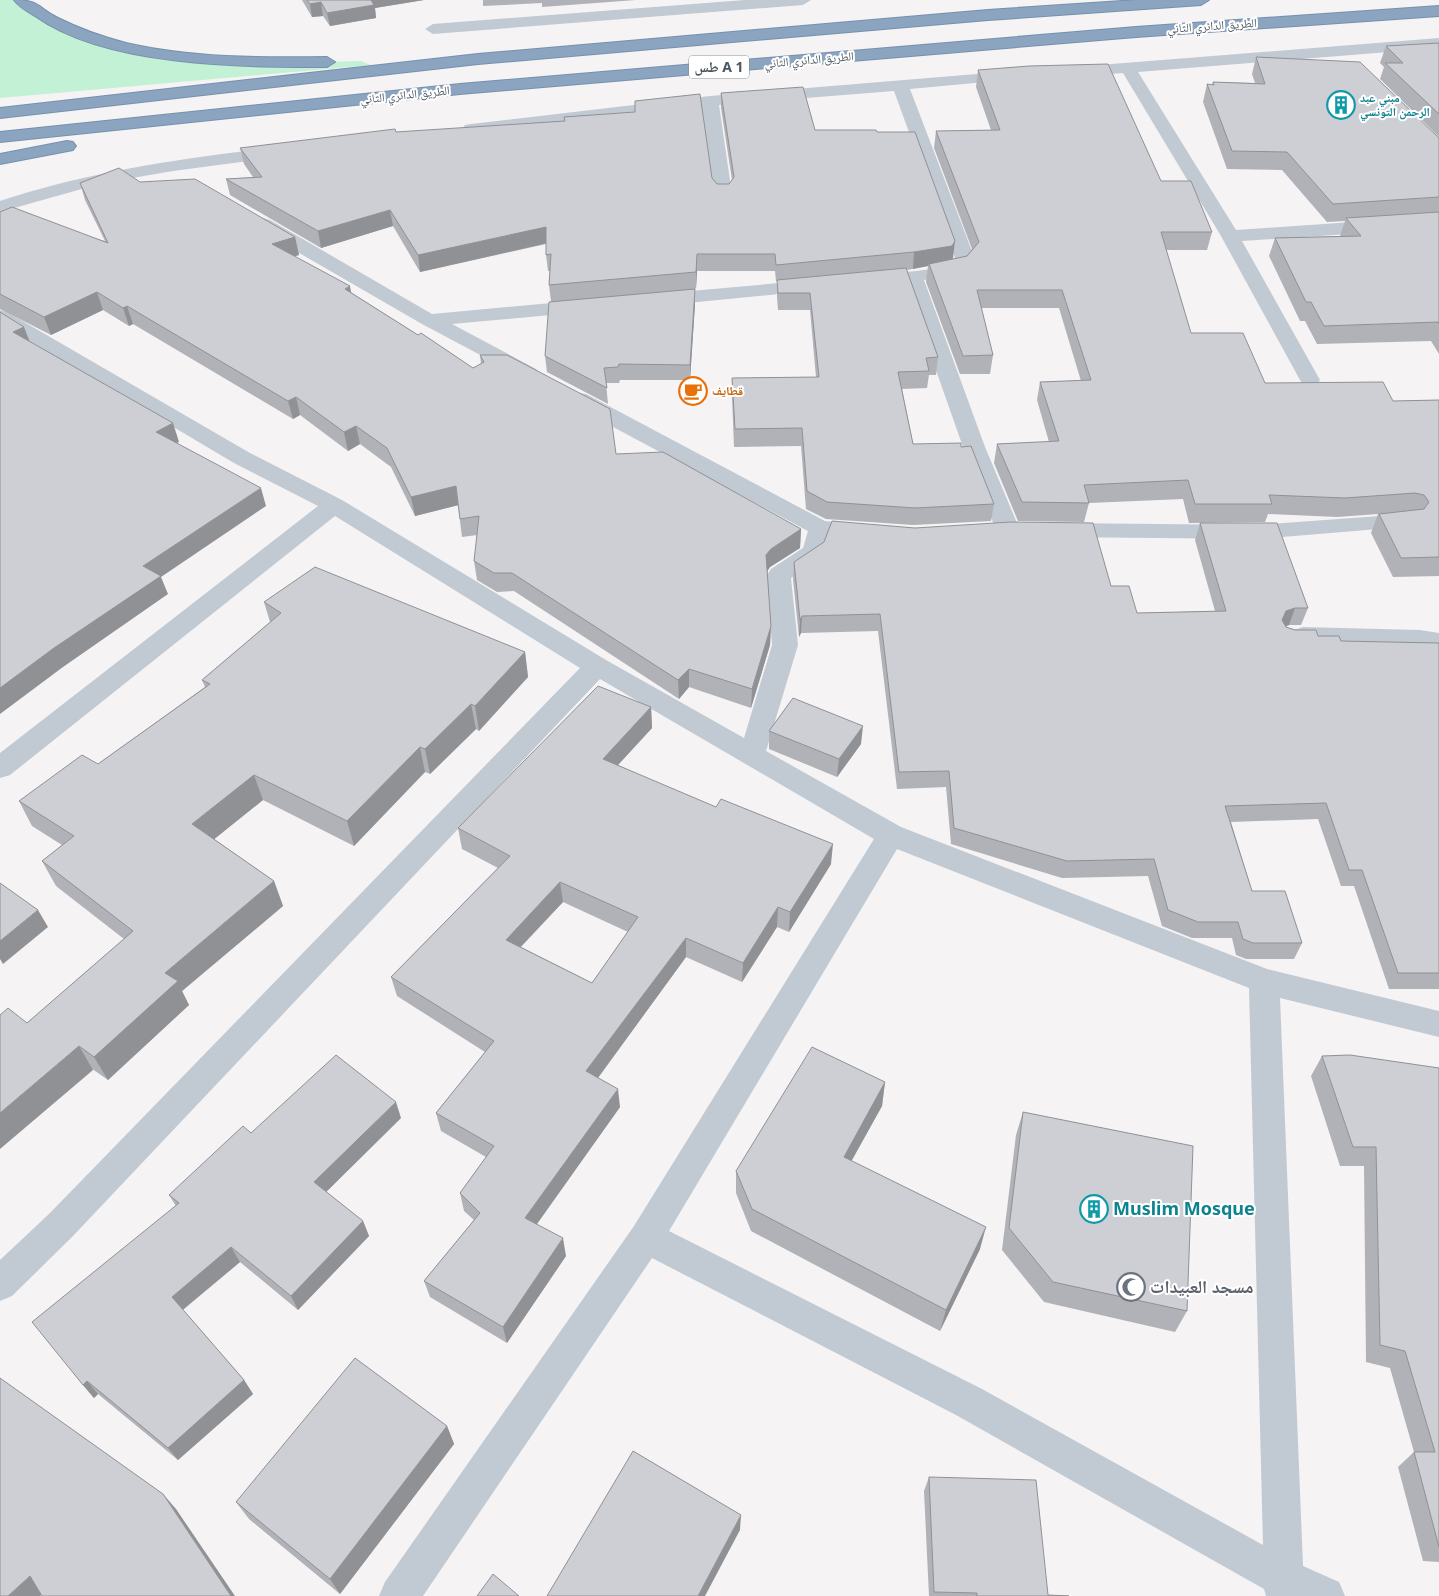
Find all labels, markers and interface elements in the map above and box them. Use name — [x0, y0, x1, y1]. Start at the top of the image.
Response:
street label: الطريق الدائري الثاني — [1167, 14, 1258, 39]
street label: الطريق الدائري الثاني — [764, 47, 855, 74]
road number: طس A 1 — [689, 56, 749, 78]
street label: الطريق الدائري الثاني — [359, 81, 451, 110]
place label: مبني عبد الرحمن التونسي — [1360, 89, 1430, 122]
building icon: مبني عبد الرحمن التونسي — [1326, 90, 1356, 120]
cafe icon: قطايف — [678, 376, 708, 406]
place label: قطايف — [712, 382, 743, 399]
building icon: Muslim Mosque — [1079, 1194, 1109, 1224]
place label: Muslim Mosque — [1113, 1196, 1255, 1220]
mosque icon: مسجد العبيدات — [1116, 1272, 1146, 1302]
place label: مسجد العبيدات — [1150, 1274, 1253, 1298]

